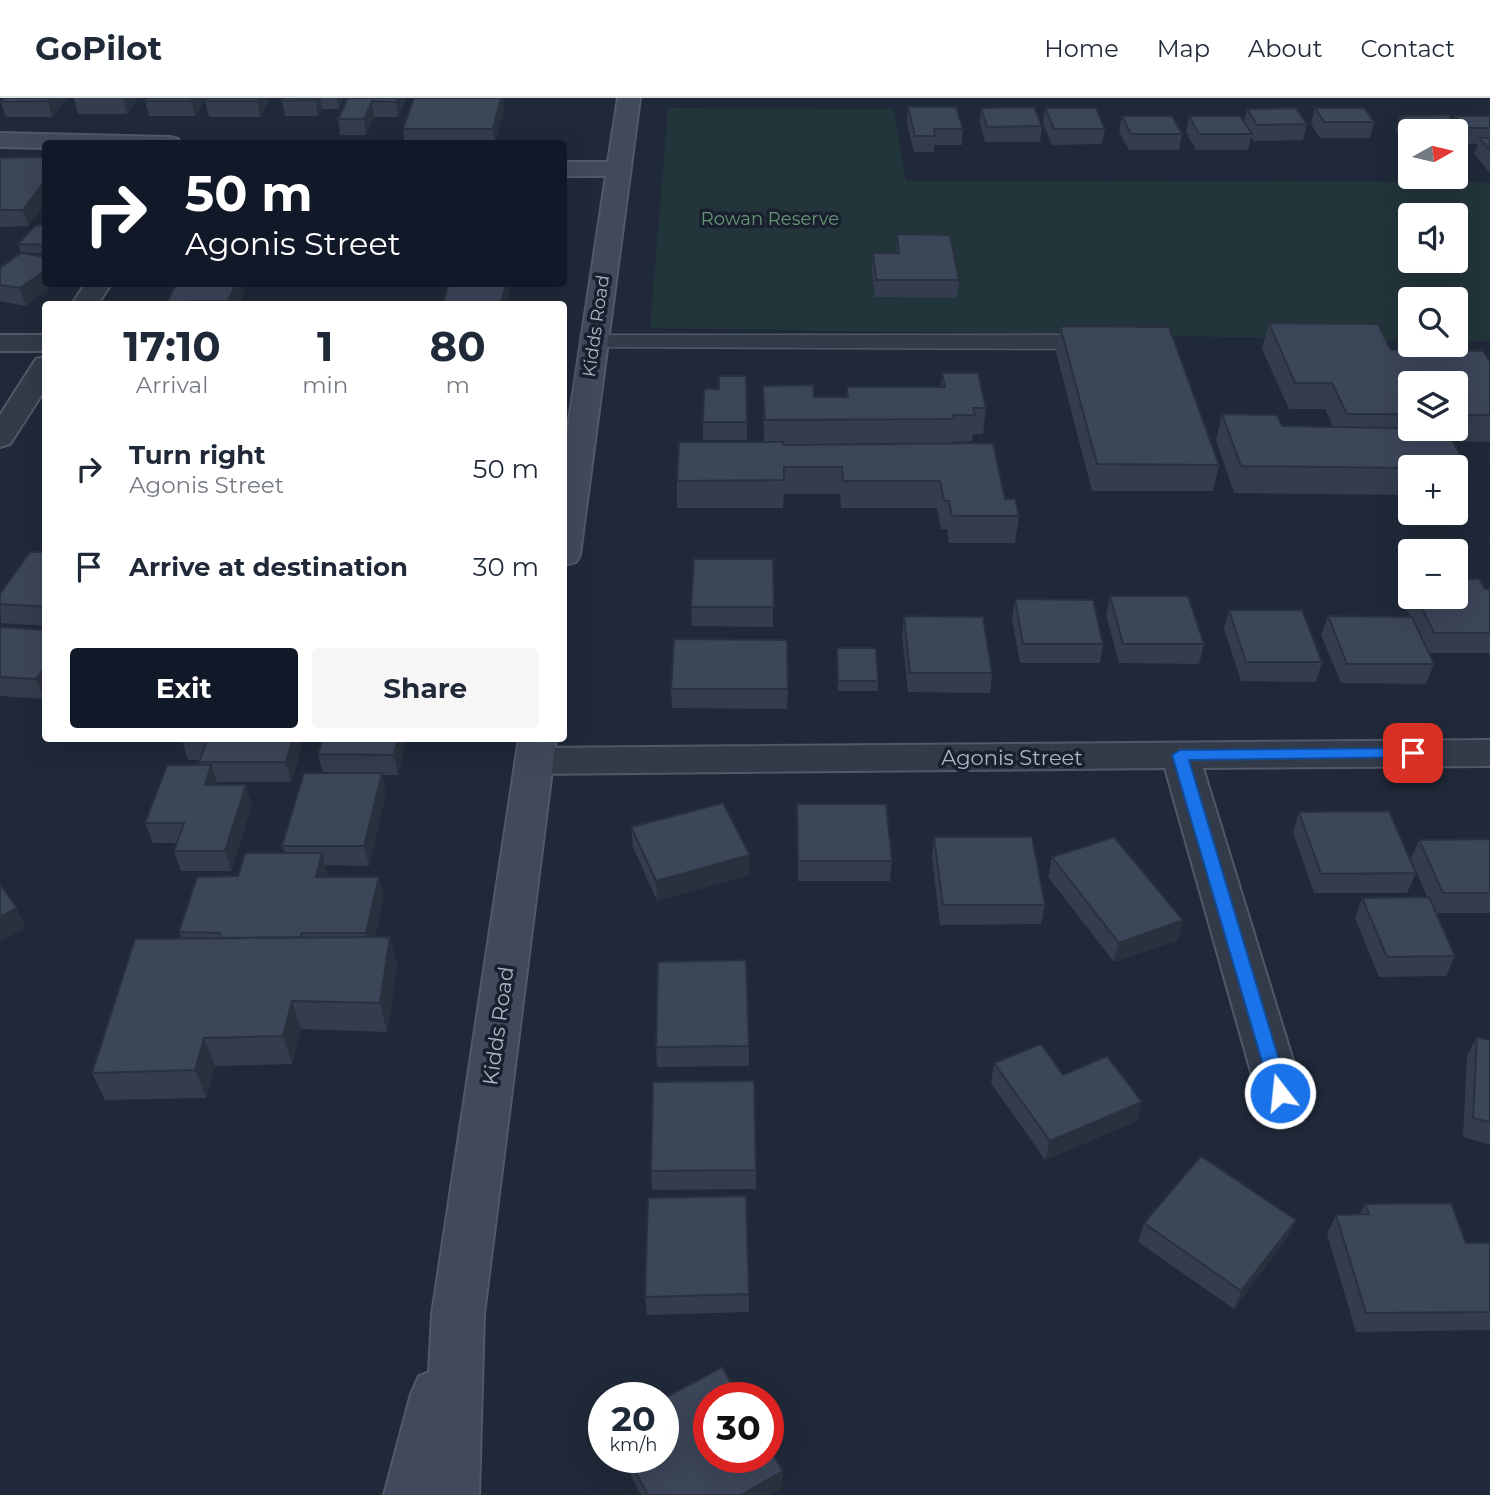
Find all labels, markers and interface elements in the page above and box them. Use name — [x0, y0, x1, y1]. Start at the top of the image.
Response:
text: GoPilot — [35, 28, 162, 68]
text: Home — [1044, 34, 1119, 63]
text: Map — [1157, 34, 1210, 63]
text: About — [1248, 34, 1322, 63]
text: Contact — [1360, 34, 1455, 63]
north arrow — [1398, 119, 1468, 189]
map controls — [1398, 119, 1468, 609]
text: 50 m — [185, 164, 313, 223]
icon: right — [70, 168, 161, 259]
button: sound — [1398, 203, 1468, 273]
park label: Rowan Reserve — [701, 208, 839, 230]
text: Agonis Street — [185, 224, 401, 263]
street label: Kidds Road — [578, 274, 614, 378]
button: search — [1398, 287, 1468, 357]
text: 17:10 — [123, 320, 221, 372]
text: 1 — [317, 320, 333, 372]
text: 80 — [430, 320, 486, 372]
text: Arrival — [136, 371, 208, 399]
text: min — [302, 371, 348, 399]
text: m — [445, 371, 470, 399]
button: layers — [1398, 371, 1468, 441]
text: Turn right — [129, 439, 265, 471]
icon: right — [70, 450, 108, 488]
text: 50 m — [473, 453, 539, 485]
button: + — [1398, 455, 1468, 525]
text: Agonis Street — [129, 471, 284, 499]
button: − — [1398, 539, 1468, 609]
icon: arrive — [70, 548, 108, 586]
text: Arrive at destination — [129, 551, 408, 583]
text: 30 m — [473, 551, 539, 583]
button: Exit — [70, 648, 298, 728]
button: Share — [312, 648, 539, 728]
pin — [1383, 723, 1443, 783]
icon: arrive — [1394, 734, 1432, 772]
street label: Agonis Street — [941, 745, 1083, 770]
street label: Kidds Road — [477, 965, 519, 1087]
position arrow — [1243, 1056, 1317, 1130]
speed limit sign: 30 — [693, 1382, 784, 1473]
text: 20 — [611, 1397, 656, 1440]
text: km/h — [609, 1434, 658, 1456]

